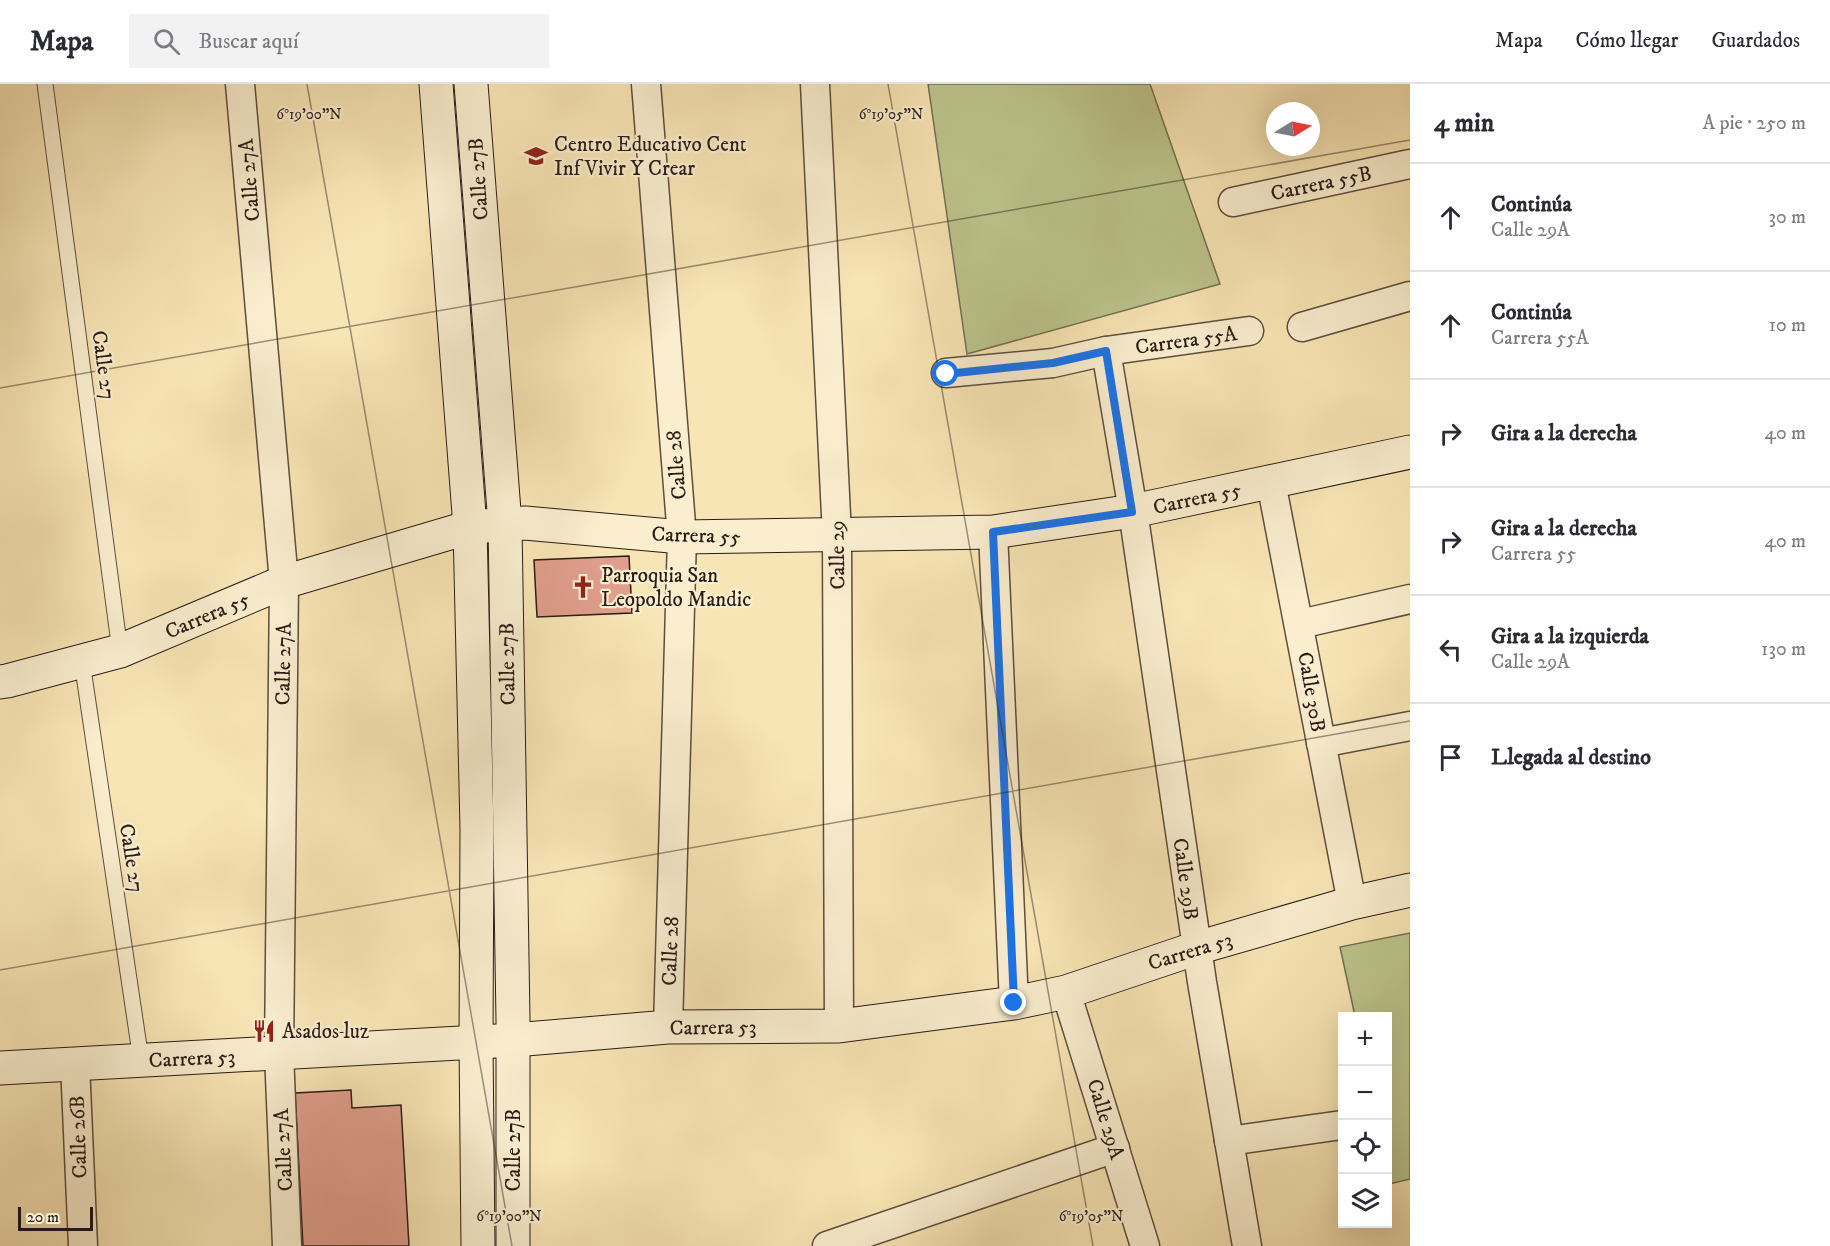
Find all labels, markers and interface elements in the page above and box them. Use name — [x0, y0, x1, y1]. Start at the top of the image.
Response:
search box — [129, 14, 549, 68]
text: Mapa — [30, 24, 93, 59]
icon: search — [150, 25, 183, 58]
text: Buscar aquí — [198, 28, 299, 55]
text: Mapa — [1495, 28, 1543, 54]
text: Cómo llegar — [1576, 28, 1678, 54]
text: Guardados — [1711, 28, 1800, 54]
north arrow — [1266, 102, 1320, 156]
text: 6°19'00"N — [276, 105, 342, 124]
text: 6°19'05"N — [859, 105, 923, 124]
text: 4 min — [1434, 107, 1494, 140]
text: A pie · 250 m — [1702, 111, 1806, 136]
place label: Centro Educativo Cent Inf Vivir Y Crear — [554, 132, 747, 182]
street label: Calle 27A — [233, 137, 267, 222]
street label: Calle 27B — [463, 137, 495, 221]
school or university icon: Centro Educativo Cent Inf Vivir Y Crear — [523, 143, 549, 169]
street label: Carrera 55B — [1268, 161, 1374, 207]
text: Continúa — [1491, 191, 1572, 218]
icon: ahead — [1434, 201, 1467, 234]
text: 30 m — [1768, 205, 1806, 230]
text: Calle 29A — [1491, 218, 1570, 243]
text: Continúa — [1491, 299, 1572, 326]
icon: ahead — [1434, 309, 1467, 342]
text: 10 m — [1769, 313, 1806, 338]
street label: Carrera 55A — [1133, 321, 1239, 361]
text: Carrera 55A — [1491, 326, 1589, 351]
street label: Calle 27 — [85, 329, 121, 401]
route start — [932, 360, 958, 386]
icon: right — [1434, 417, 1467, 450]
text: Gira a la derecha — [1491, 420, 1637, 447]
text: 40 m — [1764, 421, 1806, 446]
street label: Calle 28 — [661, 429, 693, 501]
street label: Carrera 55 — [1151, 477, 1244, 521]
text: Gira a la derecha — [1491, 515, 1637, 542]
street label: Calle 29 — [824, 520, 852, 590]
street label: Carrera 55 — [651, 521, 741, 551]
icon: right — [1434, 525, 1467, 558]
text: 40 m — [1764, 529, 1806, 554]
text: Carrera 55 — [1491, 542, 1576, 567]
place label: Parroquia San Leopoldo Mandic — [601, 563, 751, 613]
church icon: Parroquia San Leopoldo Mandic — [570, 574, 596, 600]
street label: Carrera 55 — [161, 587, 254, 645]
street label: Calle 27A — [270, 622, 298, 706]
street label: Calle 27B — [494, 622, 522, 706]
text: Gira a la izquierda — [1491, 623, 1649, 650]
icon: left — [1434, 633, 1467, 666]
text: 130 m — [1761, 637, 1806, 662]
street label: Calle 30B — [1291, 650, 1331, 734]
text: Calle 29A — [1491, 650, 1570, 675]
icon: arrive — [1434, 741, 1467, 774]
text: Llegada al destino — [1491, 744, 1651, 771]
street label: Calle 27 — [113, 822, 149, 895]
street label: Calle 29B — [1166, 836, 1204, 922]
street label: Calle 28 — [657, 916, 685, 986]
street label: Carrera 53 — [1145, 927, 1236, 977]
route end — [1000, 989, 1026, 1015]
map controls — [1338, 1012, 1392, 1228]
button: + — [1338, 1012, 1392, 1066]
street label: Carrera 53 — [669, 1014, 757, 1042]
restaurant icon: Asados luz — [251, 1018, 277, 1044]
place label: Asados luz — [282, 1019, 369, 1045]
street label: Carrera 53 — [148, 1044, 236, 1074]
button: − — [1338, 1066, 1392, 1120]
street label: Calle 29A — [1081, 1076, 1130, 1163]
street label: Calle 26B — [65, 1095, 93, 1179]
street label: Calle 27A — [269, 1107, 299, 1192]
street label: Calle 27B — [501, 1109, 527, 1191]
button: locate — [1338, 1120, 1392, 1174]
button: layers — [1338, 1174, 1392, 1228]
scale bar — [18, 1204, 93, 1232]
text: 20 m — [27, 1207, 59, 1227]
text: 6°19'00"N — [476, 1207, 542, 1226]
text: 6°19'05"N — [1059, 1207, 1123, 1226]

